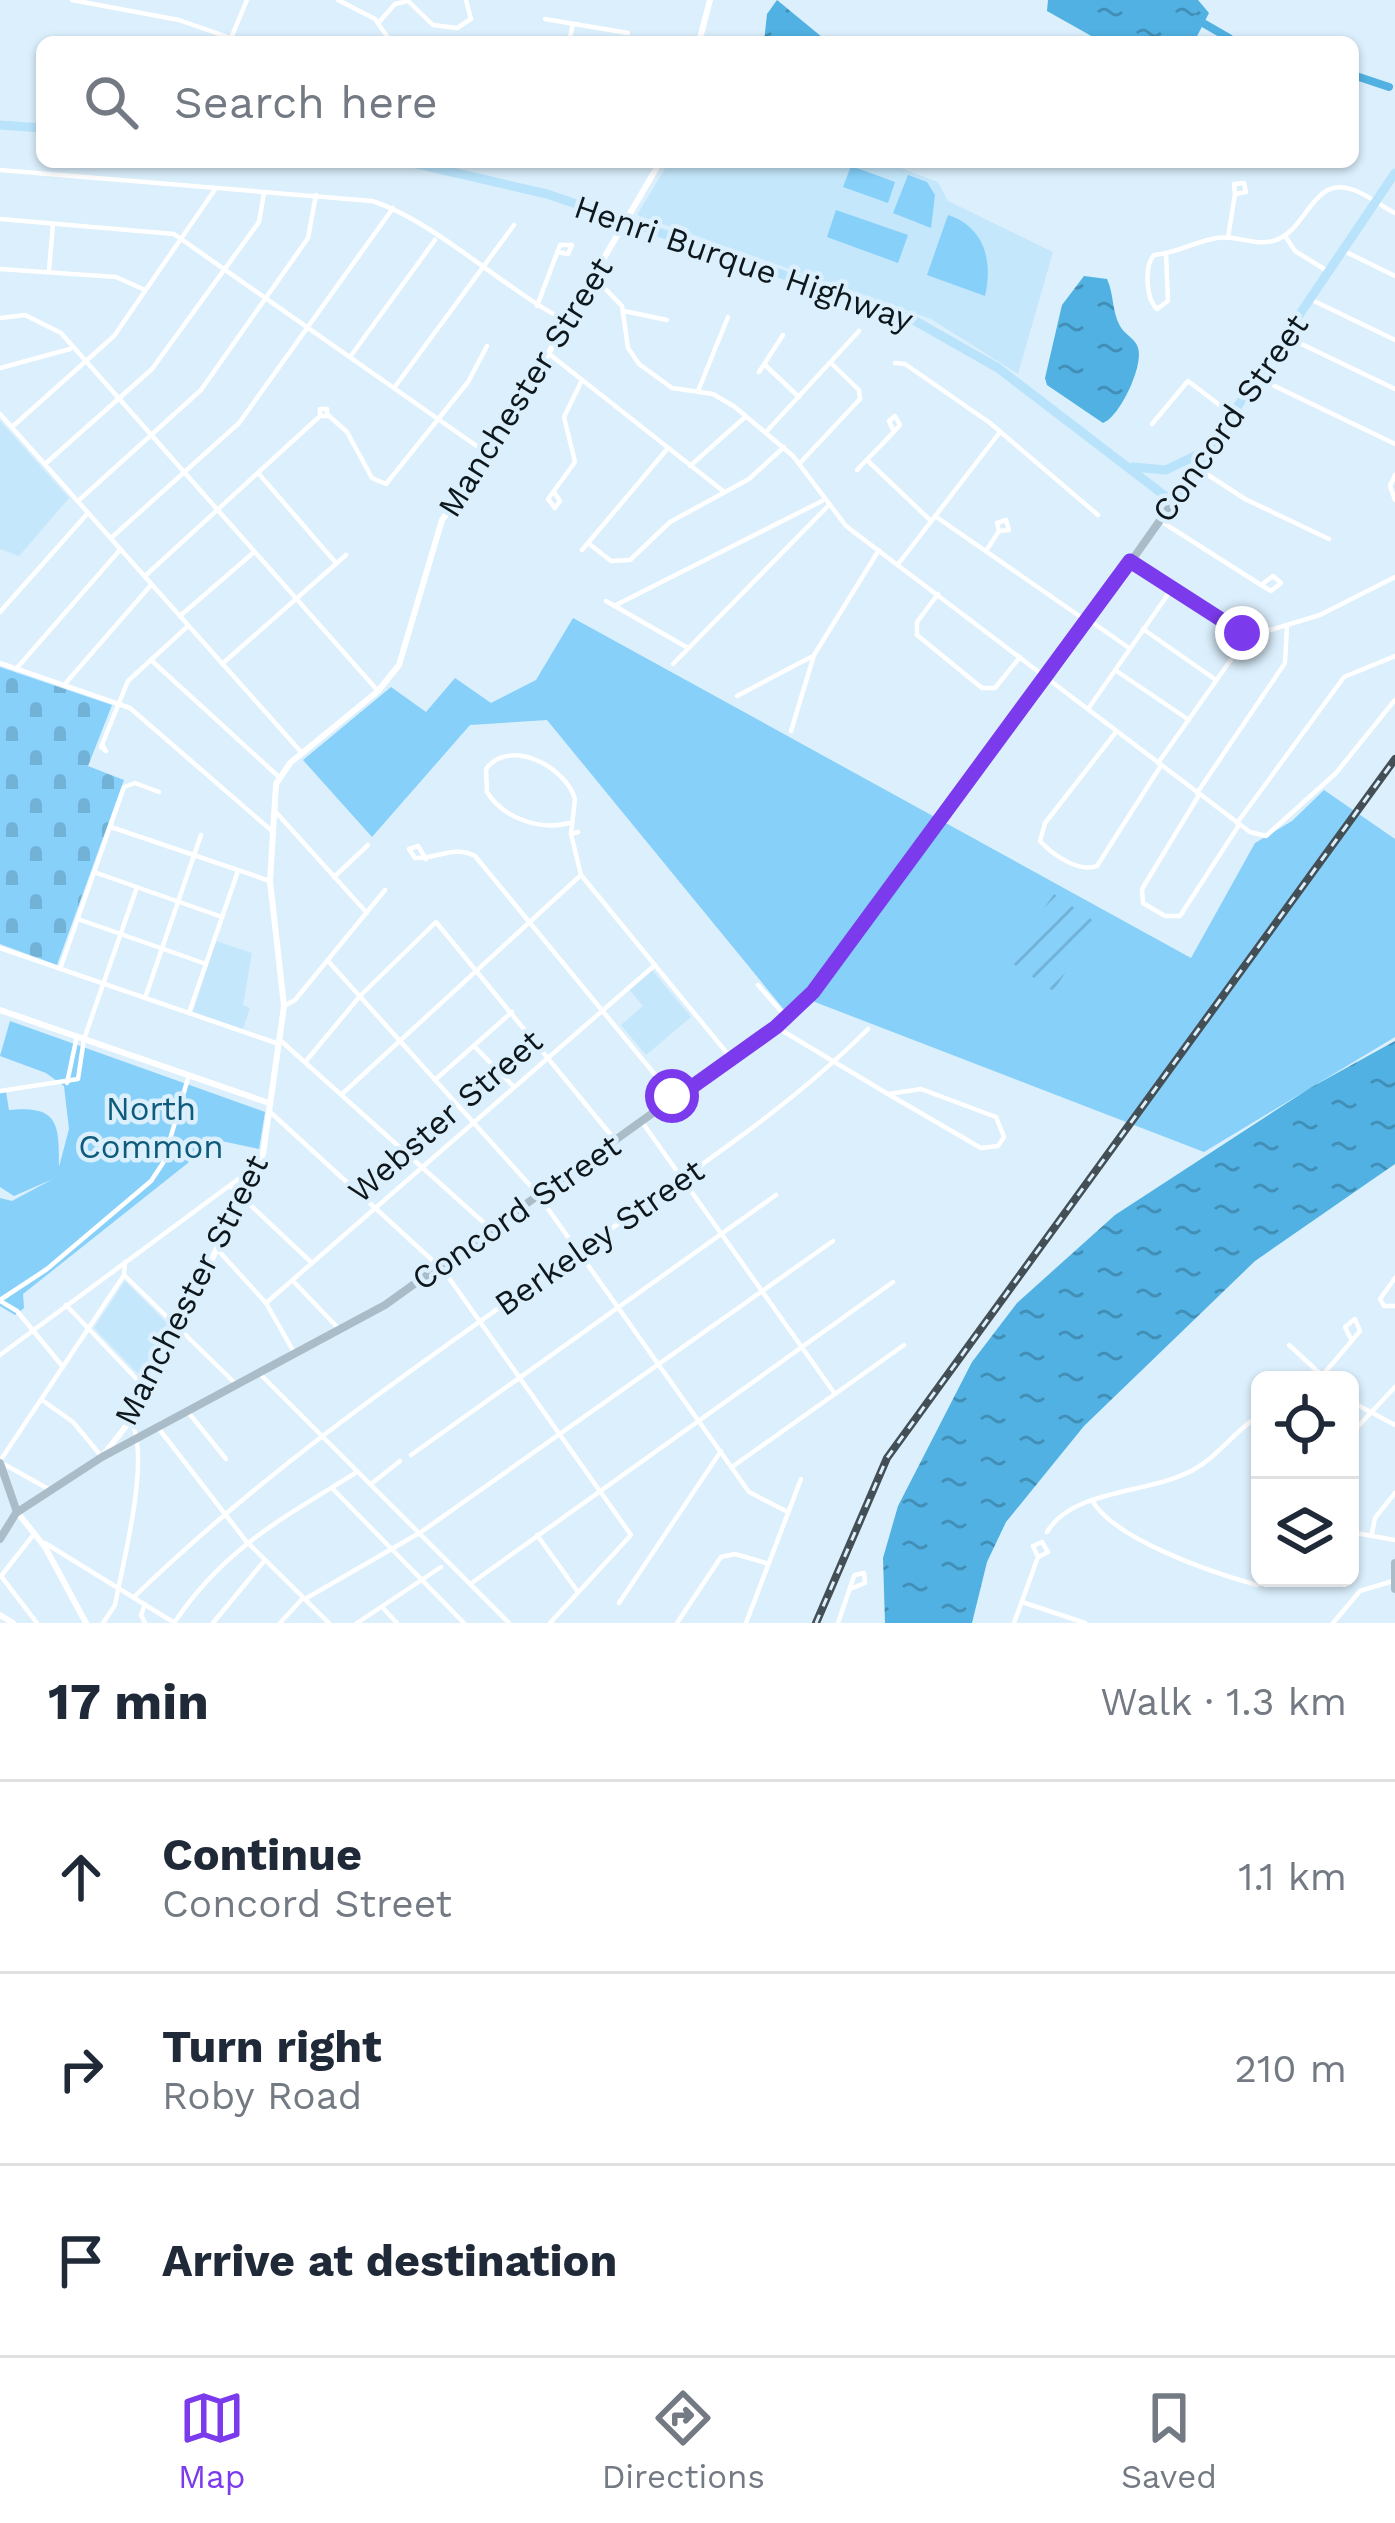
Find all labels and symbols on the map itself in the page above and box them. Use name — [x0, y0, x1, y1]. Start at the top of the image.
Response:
street label: Henri Burque Highway — [569, 187, 919, 339]
street label: Manchester Street — [429, 250, 621, 524]
street label: Concord Street — [1144, 306, 1316, 530]
route end — [1215, 606, 1269, 660]
street label: Webster Street — [340, 1021, 550, 1211]
route start — [645, 1069, 699, 1123]
park label: North Common — [78, 1089, 224, 1166]
street label: Concord Street — [404, 1126, 628, 1298]
street label: Manchester Street — [106, 1148, 276, 1432]
street label: Berkeley Street — [487, 1150, 711, 1324]

